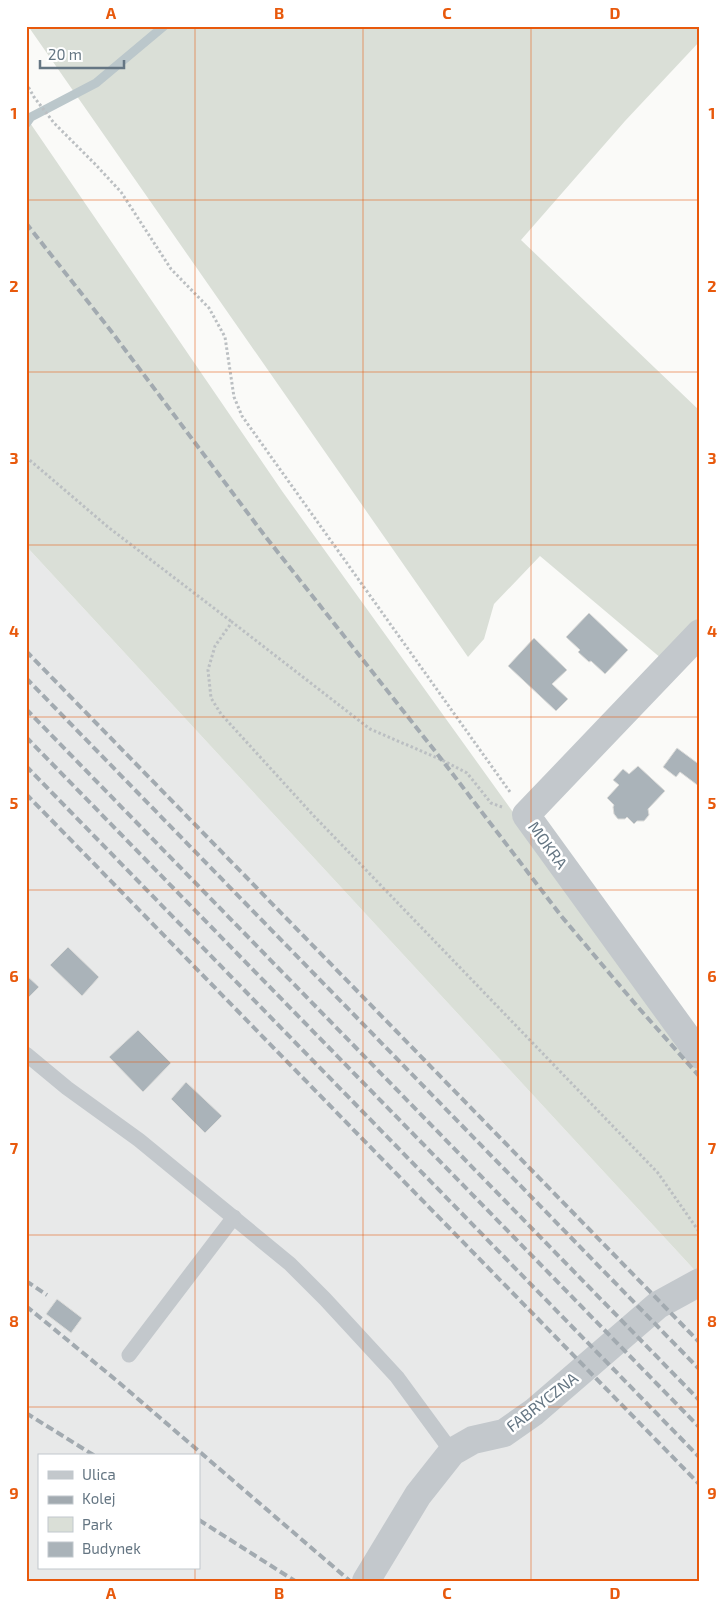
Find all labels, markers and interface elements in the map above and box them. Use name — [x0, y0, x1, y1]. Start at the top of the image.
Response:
text: A — [106, 3, 117, 22]
text: B — [274, 3, 284, 22]
text: C — [442, 3, 452, 22]
text: D — [610, 3, 621, 22]
scale bar — [40, 38, 124, 70]
text: 20 m — [48, 45, 82, 63]
text: 1 — [11, 103, 17, 122]
text: 1 — [709, 103, 715, 122]
text: 2 — [9, 276, 19, 295]
text: 2 — [707, 276, 717, 295]
text: 3 — [9, 448, 19, 467]
text: 3 — [707, 448, 717, 467]
text: 4 — [9, 621, 19, 640]
text: 4 — [707, 621, 717, 640]
text: 5 — [10, 793, 19, 812]
text: 5 — [708, 793, 717, 812]
street label: MOKRA — [525, 817, 572, 872]
text: 6 — [9, 966, 19, 985]
text: 6 — [707, 966, 717, 985]
text: 7 — [10, 1138, 19, 1157]
text: 7 — [708, 1138, 717, 1157]
text: 8 — [9, 1311, 19, 1330]
text: 8 — [707, 1311, 717, 1330]
street label: FABRYCZNA — [502, 1368, 581, 1435]
legend — [38, 1454, 200, 1570]
text: Ulica — [82, 1465, 116, 1483]
text: 9 — [9, 1483, 19, 1502]
text: 9 — [707, 1483, 717, 1502]
text: Kolej — [82, 1489, 115, 1508]
text: Park — [82, 1515, 113, 1533]
text: Budynek — [82, 1539, 141, 1557]
text: A — [106, 1583, 117, 1602]
text: B — [274, 1583, 284, 1602]
text: C — [442, 1583, 452, 1602]
text: D — [610, 1583, 621, 1602]

